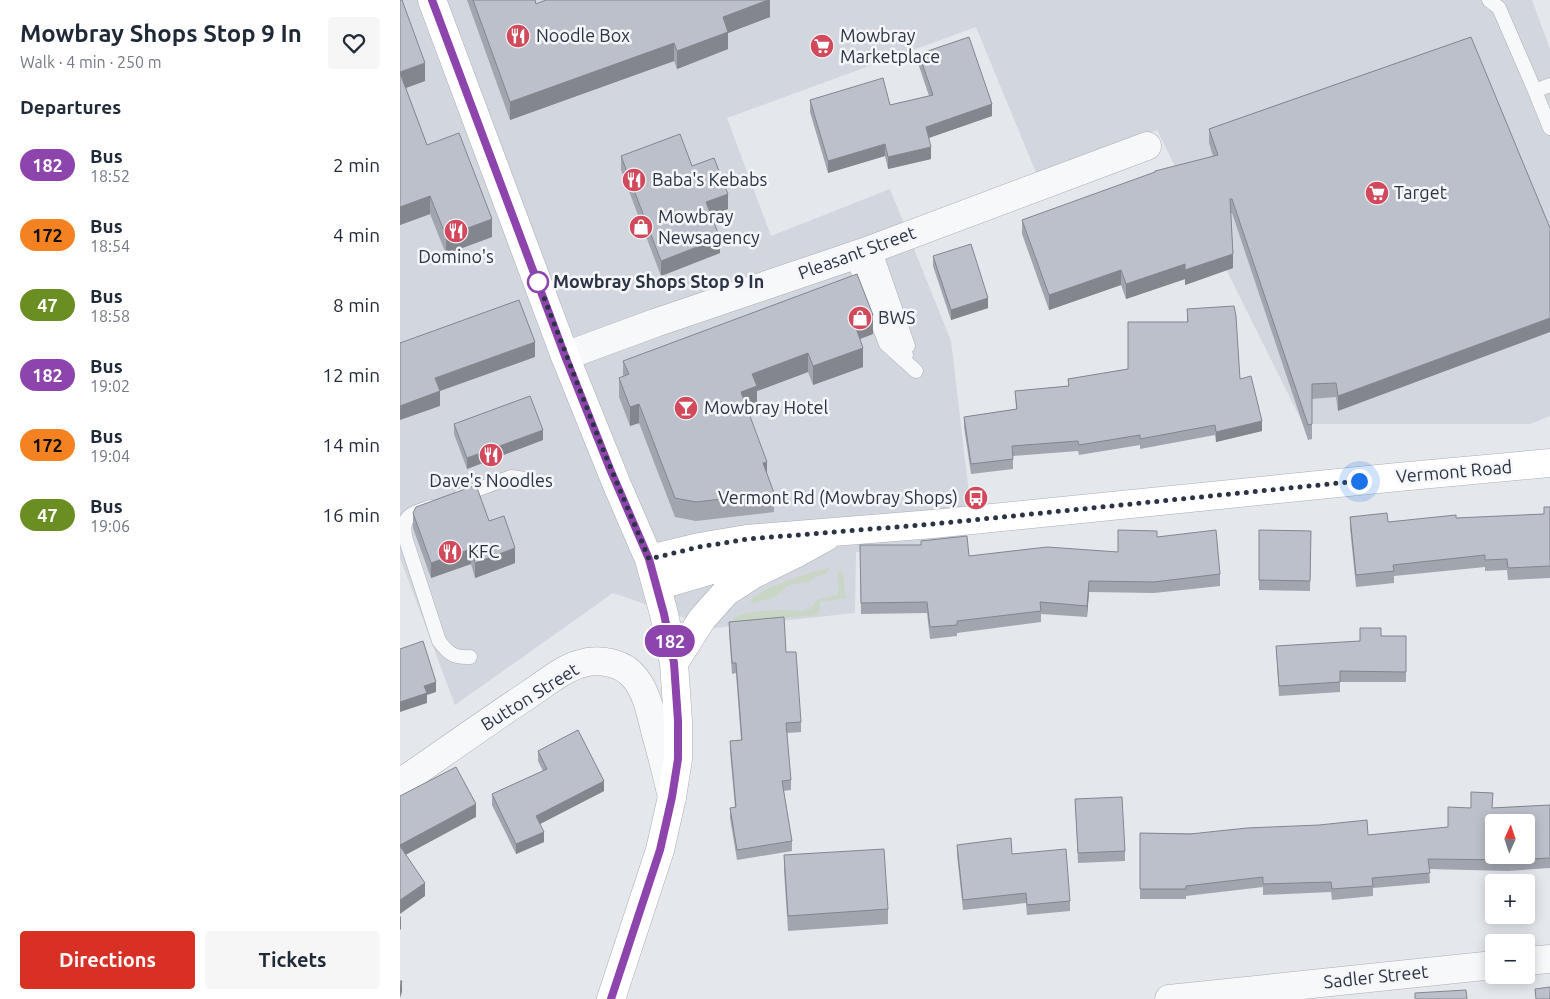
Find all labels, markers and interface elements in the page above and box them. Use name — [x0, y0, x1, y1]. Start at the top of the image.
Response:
button: heart — [328, 17, 380, 69]
text: Mowbray Shops Stop 9 In — [20, 20, 302, 47]
restaurant icon: Noodle Box — [505, 23, 531, 49]
place label: Noodle Box — [536, 25, 630, 45]
place label: Mowbray Marketplace — [840, 25, 940, 66]
supermarket icon: Mowbray Marketplace — [809, 33, 835, 59]
text: Walk · 4 min · 250 m — [20, 53, 162, 71]
text: Departures — [20, 96, 121, 118]
text: Bus — [90, 145, 123, 167]
text: 2 min — [333, 154, 380, 176]
text: 182 — [32, 155, 63, 175]
text: 18:52 — [90, 167, 130, 185]
restaurant icon: Baba's Kebabs — [621, 167, 647, 193]
place label: Baba's Kebabs — [652, 169, 767, 189]
supermarket icon: Target — [1364, 180, 1390, 206]
place label: Target — [1394, 182, 1447, 202]
place label: Mowbray Newsagency — [658, 206, 760, 247]
shop icon: Mowbray Newsagency — [628, 214, 654, 240]
text: Bus — [90, 215, 123, 237]
restaurant icon: Domino's — [443, 218, 469, 244]
street label: Pleasant Street — [795, 222, 918, 283]
text: 4 min — [333, 224, 380, 246]
text: 172 — [32, 225, 63, 245]
text: 18:54 — [90, 237, 130, 255]
place label: Domino's — [418, 246, 494, 266]
marker: Mowbray Shops Stop 9 In — [527, 271, 549, 293]
place label: Mowbray Shops Stop 9 In — [553, 271, 764, 291]
text: Bus — [90, 285, 123, 307]
text: 8 min — [333, 294, 380, 316]
text: 47 — [37, 295, 58, 315]
shop icon: BWS — [847, 305, 873, 331]
text: 18:58 — [90, 307, 130, 325]
place label: BWS — [878, 307, 915, 327]
text: Bus — [90, 355, 123, 377]
text: 12 min — [322, 364, 380, 386]
text: 182 — [32, 365, 63, 385]
text: 19:02 — [90, 377, 130, 395]
bar icon: Mowbray Hotel — [673, 395, 699, 421]
place label: Mowbray Hotel — [704, 397, 829, 417]
text: Bus — [90, 425, 123, 447]
text: 14 min — [322, 434, 380, 456]
text: 172 — [32, 435, 63, 455]
restaurant icon: Dave's Noodles — [478, 442, 504, 468]
text: 19:04 — [90, 447, 130, 465]
street label: Vermont Road — [1395, 456, 1513, 486]
your location — [1347, 469, 1372, 494]
place label: Dave's Noodles — [429, 470, 553, 490]
bus stop icon: Vermont Rd (Mowbray Shops) — [963, 485, 989, 511]
place label: Vermont Rd (Mowbray Shops) — [718, 487, 958, 508]
text: Bus — [90, 495, 123, 517]
text: 16 min — [322, 504, 380, 526]
text: 47 — [37, 505, 58, 525]
text: 19:06 — [90, 517, 130, 535]
restaurant icon: KFC — [437, 539, 463, 565]
place label: KFC — [468, 541, 499, 561]
line badge: 182 — [641, 625, 699, 657]
text: 182 — [655, 631, 685, 651]
street label: Button Street — [477, 658, 582, 734]
north arrow — [1485, 814, 1535, 864]
map controls — [1485, 814, 1535, 984]
button: + — [1485, 874, 1535, 924]
button: Directions — [20, 931, 195, 989]
button: Tickets — [205, 931, 380, 989]
button: − — [1485, 934, 1535, 984]
street label: Sadler Street — [1323, 961, 1429, 991]

